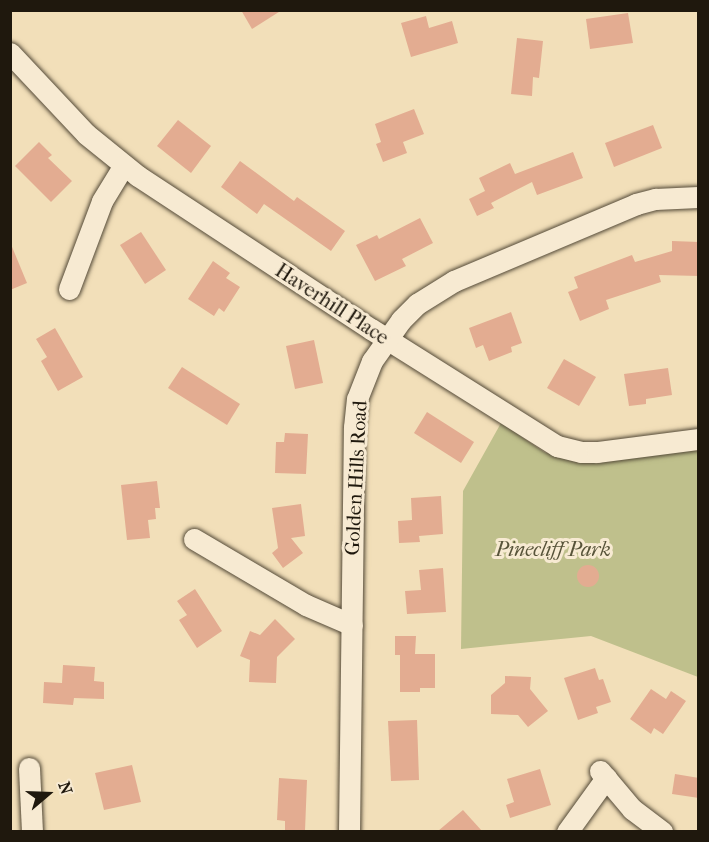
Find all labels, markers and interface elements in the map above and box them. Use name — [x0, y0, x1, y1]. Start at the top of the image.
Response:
street label: Haverhill Place — [271, 258, 393, 350]
street label: Golden Hills Road — [340, 400, 372, 556]
park label: Pinecliff Park — [495, 537, 611, 561]
north arrow — [18, 764, 78, 824]
text: N — [55, 779, 76, 797]

